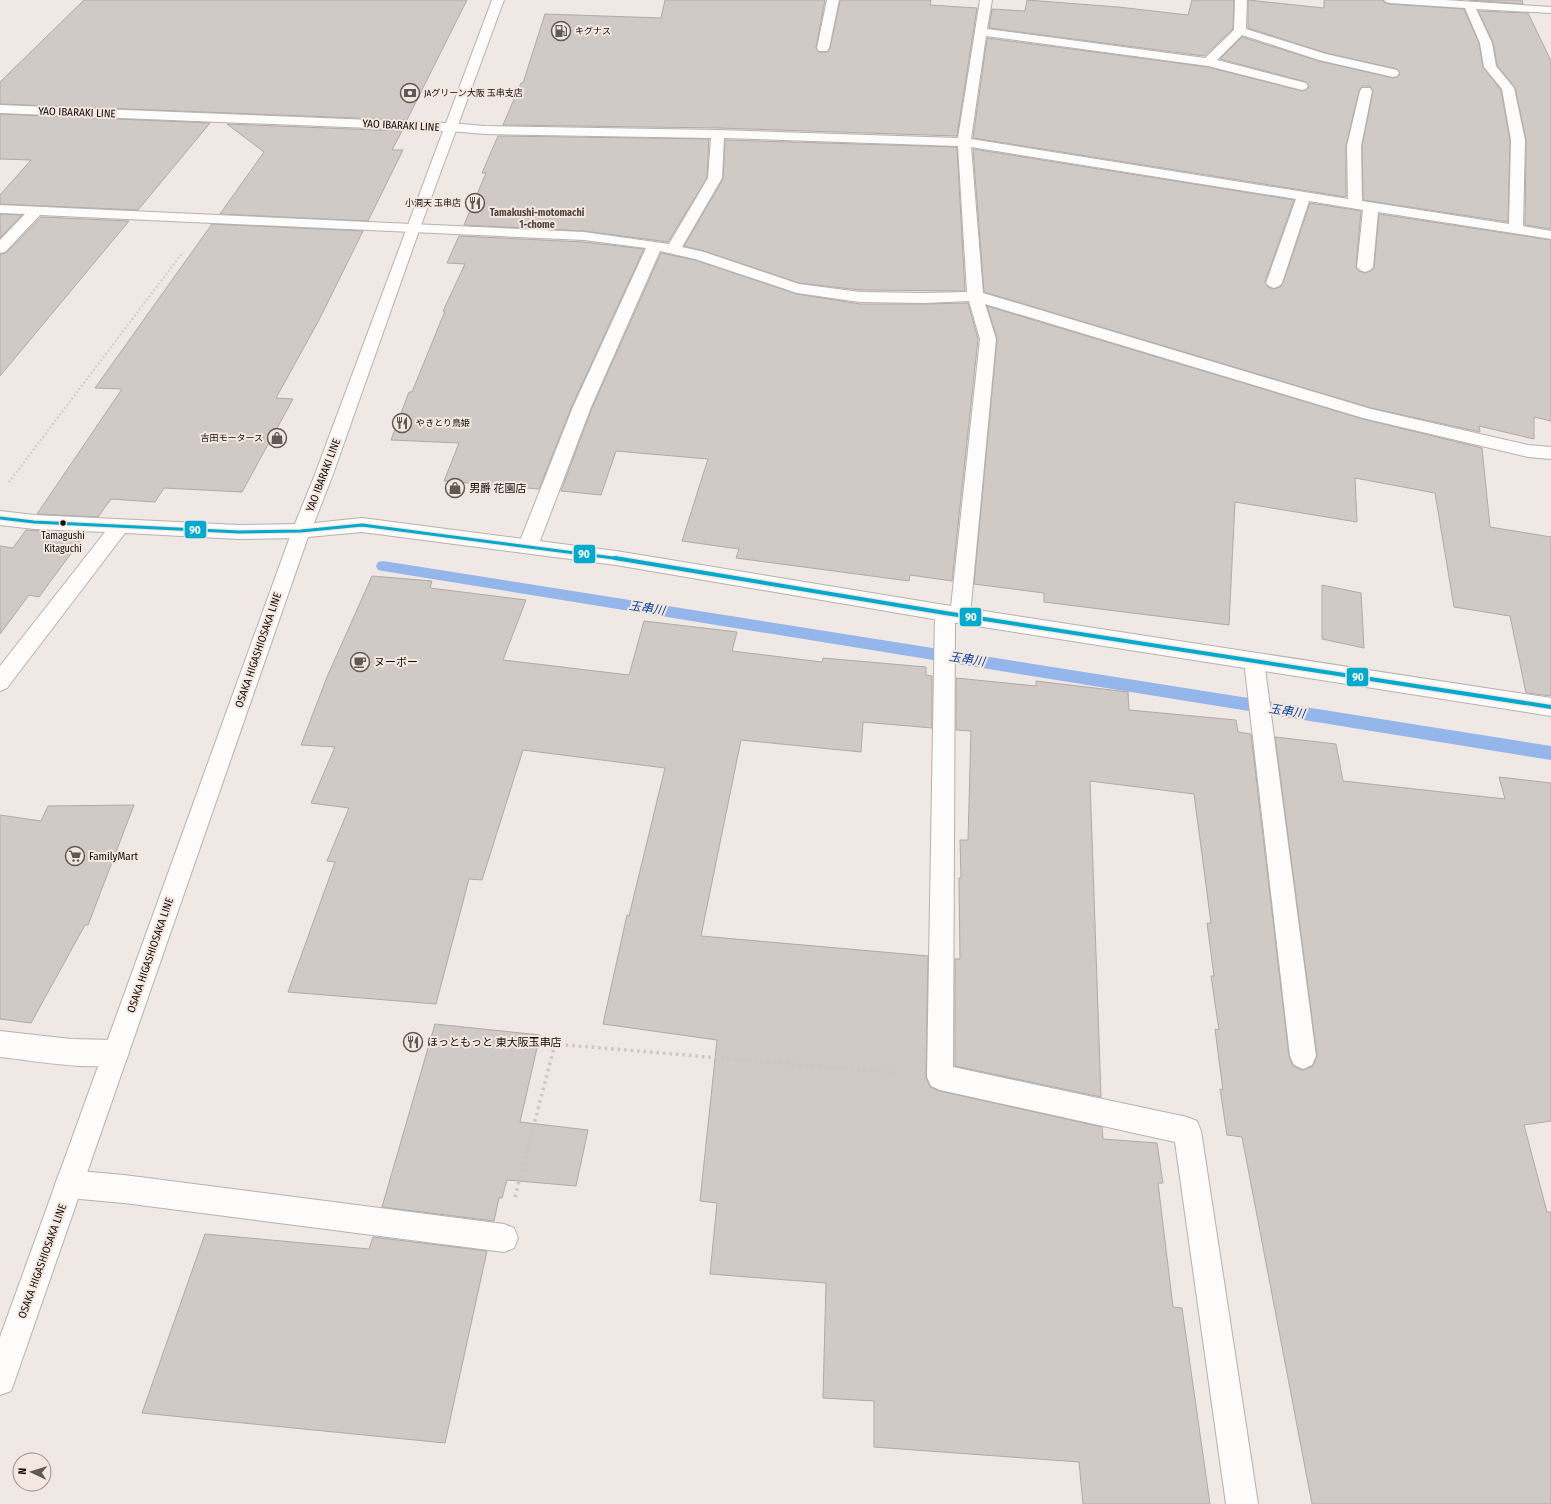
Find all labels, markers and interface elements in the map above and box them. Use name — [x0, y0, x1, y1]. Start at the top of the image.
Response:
fuel station icon: キグナス — [550, 20, 572, 42]
place label: キグナス — [575, 26, 611, 36]
bank icon: JAグリーン大阪 玉串支店 — [399, 82, 421, 104]
place label: JAグリーン大阪 玉串支店 — [424, 88, 523, 98]
street label: YAO IBARAKI LINE — [38, 105, 116, 120]
street label: YAO IBARAKI LINE — [362, 117, 440, 134]
restaurant icon: 小洞天 玉串店 — [464, 192, 486, 214]
place label: 小洞天 玉串店 — [405, 198, 461, 208]
district label: Tamakushi-motomachi 1-chome — [490, 207, 585, 231]
restaurant icon: やきとり鳥姫 — [391, 412, 413, 434]
place label: やきとり鳥姫 — [416, 418, 470, 428]
shop icon: 吉田モータース — [266, 427, 288, 449]
place label: 吉田モータース — [200, 433, 263, 443]
street label: YAO IBARAKI LINE — [304, 437, 343, 514]
shop icon: 男爵 花園店 — [444, 477, 466, 499]
place label: 男爵 花園店 — [469, 482, 527, 495]
marker: Tamagushi Kitaguchi — [58, 518, 68, 528]
line badge: 90 — [184, 520, 207, 539]
text: 90 — [189, 524, 201, 537]
place label: Tamagushi Kitaguchi — [41, 530, 85, 555]
line badge: 90 — [573, 544, 596, 564]
text: 90 — [578, 548, 590, 561]
street label: OSAKA HIGASHIOSAKA LINE — [233, 591, 284, 709]
water label: 玉串川 — [628, 598, 668, 618]
line badge: 90 — [959, 607, 982, 627]
text: 90 — [965, 611, 977, 624]
water label: 玉串川 — [948, 649, 988, 669]
cafe icon: ヌーボー — [349, 651, 371, 673]
place label: ヌーボー — [374, 656, 418, 669]
line badge: 90 — [1346, 667, 1369, 687]
text: 90 — [1352, 671, 1364, 684]
water label: 玉串川 — [1268, 701, 1308, 721]
supermarket icon: FamilyMart — [64, 845, 86, 867]
place label: FamilyMart — [89, 850, 139, 863]
street label: OSAKA HIGASHIOSAKA LINE — [125, 896, 176, 1014]
restaurant icon: ほっともっと 東大阪玉串店 — [402, 1031, 424, 1053]
place label: ほっともっと 東大阪玉串店 — [427, 1036, 562, 1049]
street label: OSAKA HIGASHIOSAKA LINE — [16, 1202, 69, 1320]
north arrow — [12, 1452, 52, 1492]
text: N — [16, 1468, 29, 1475]

